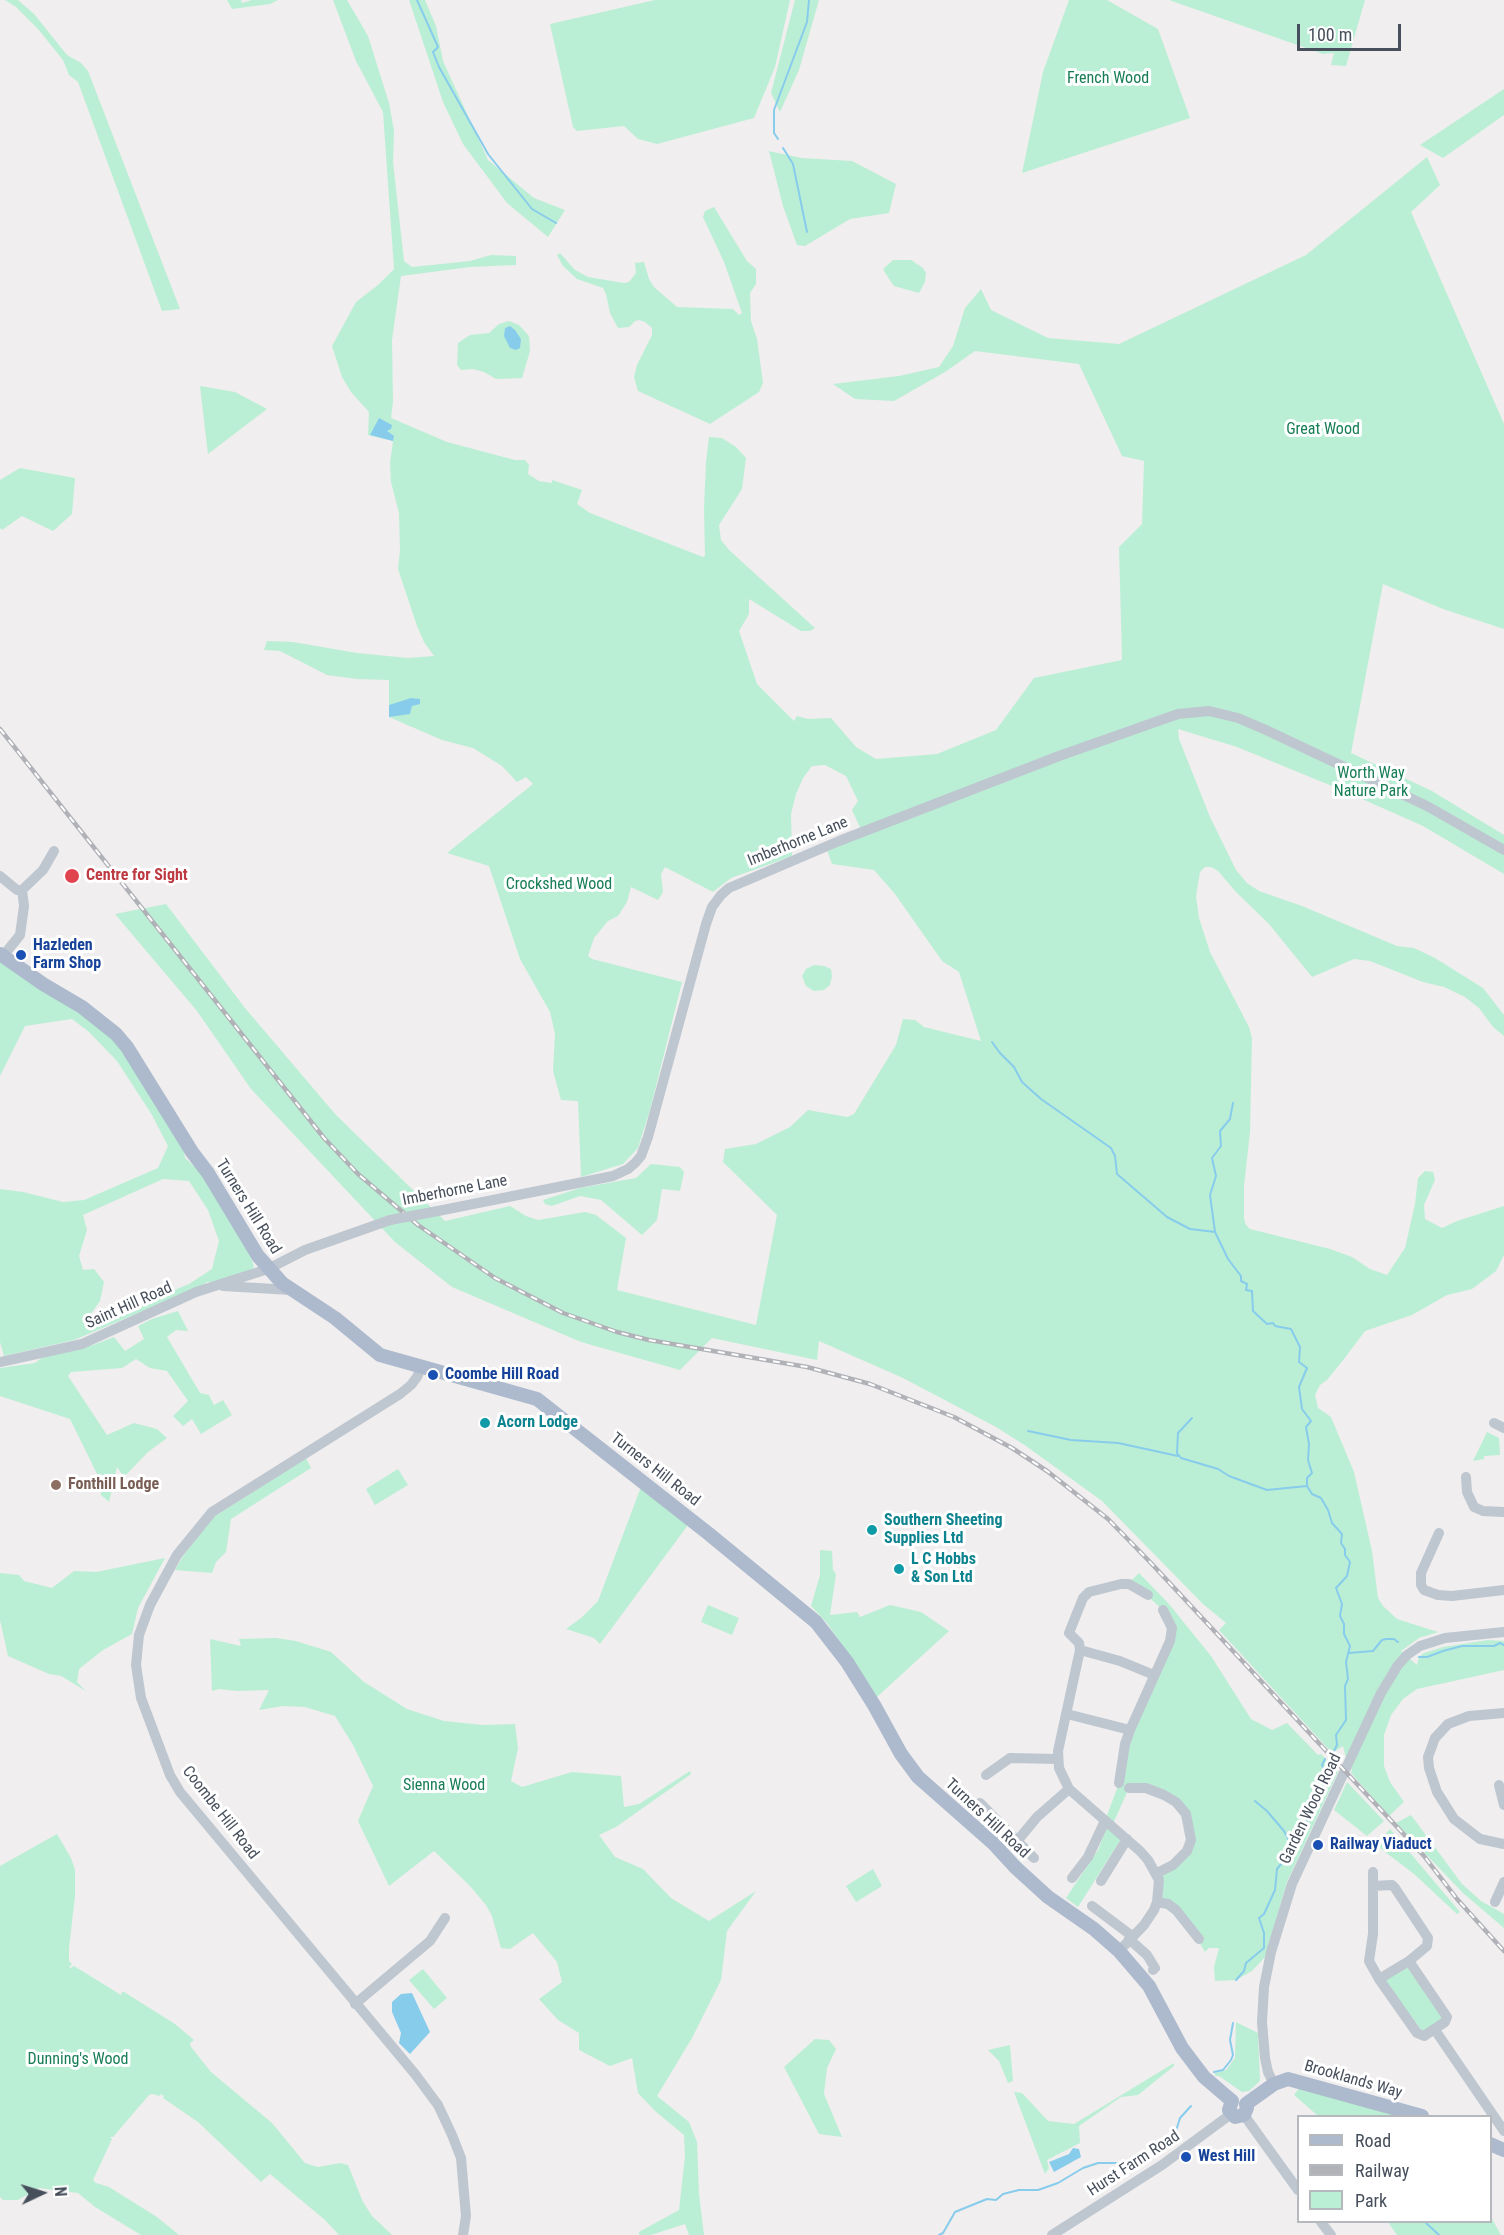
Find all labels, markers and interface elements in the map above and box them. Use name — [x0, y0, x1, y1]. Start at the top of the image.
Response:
scale bar — [1300, 12, 1404, 50]
text: 100 m — [1308, 24, 1352, 45]
park label: French Wood — [1067, 69, 1149, 89]
park label: Great Wood — [1286, 420, 1360, 440]
park label: Worth Way Nature Park — [1334, 764, 1408, 802]
street label: Imberhorne Lane — [745, 813, 851, 871]
place label: Centre for Sight — [86, 866, 188, 886]
marker: Centre for Sight — [63, 867, 81, 885]
park label: Crockshed Wood — [506, 875, 612, 895]
place label: Hazleden Farm Shop — [33, 936, 101, 974]
marker: Hazleden Farm Shop — [14, 948, 28, 962]
street label: Turners Hill Road — [211, 1156, 285, 1258]
street label: Imberhorne Lane — [401, 1171, 509, 1211]
street label: Saint Hill Road — [83, 1278, 175, 1334]
place label: Coombe Hill Road — [445, 1365, 559, 1385]
marker: Coombe Hill Road — [426, 1368, 440, 1382]
place label: Acorn Lodge — [497, 1413, 578, 1433]
marker: Acorn Lodge — [478, 1416, 492, 1430]
street label: Turners Hill Road — [607, 1429, 703, 1511]
place label: Fonthill Lodge — [68, 1475, 159, 1495]
marker: Fonthill Lodge — [49, 1478, 63, 1492]
place label: Southern Sheeting Supplies Ltd — [884, 1511, 1002, 1549]
marker: Southern Sheeting Supplies Ltd — [865, 1523, 879, 1537]
place label: L C Hobbs & Son Ltd — [911, 1550, 976, 1588]
marker: L C Hobbs & Son Ltd — [892, 1562, 906, 1576]
street label: Garden Wood Road — [1276, 1751, 1346, 1867]
street label: Coombe Hill Road — [178, 1763, 262, 1863]
street label: Turners Hill Road — [941, 1775, 1033, 1863]
park label: Sienna Wood — [403, 1776, 485, 1796]
place label: Railway Viaduct — [1330, 1835, 1432, 1855]
marker: Railway Viaduct — [1311, 1838, 1325, 1852]
park label: Dunning's Wood — [28, 2050, 128, 2070]
street label: Brooklands Way — [1302, 2057, 1404, 2103]
legend — [1297, 2115, 1492, 2223]
street label: Hurst Farm Road — [1084, 2127, 1184, 2201]
text: Road — [1355, 2130, 1391, 2151]
place label: West Hill — [1198, 2147, 1255, 2167]
marker: West Hill — [1179, 2150, 1193, 2164]
text: Railway — [1355, 2160, 1409, 2181]
north arrow — [12, 2163, 72, 2223]
text: N — [51, 2186, 70, 2197]
text: Park — [1355, 2190, 1387, 2211]

